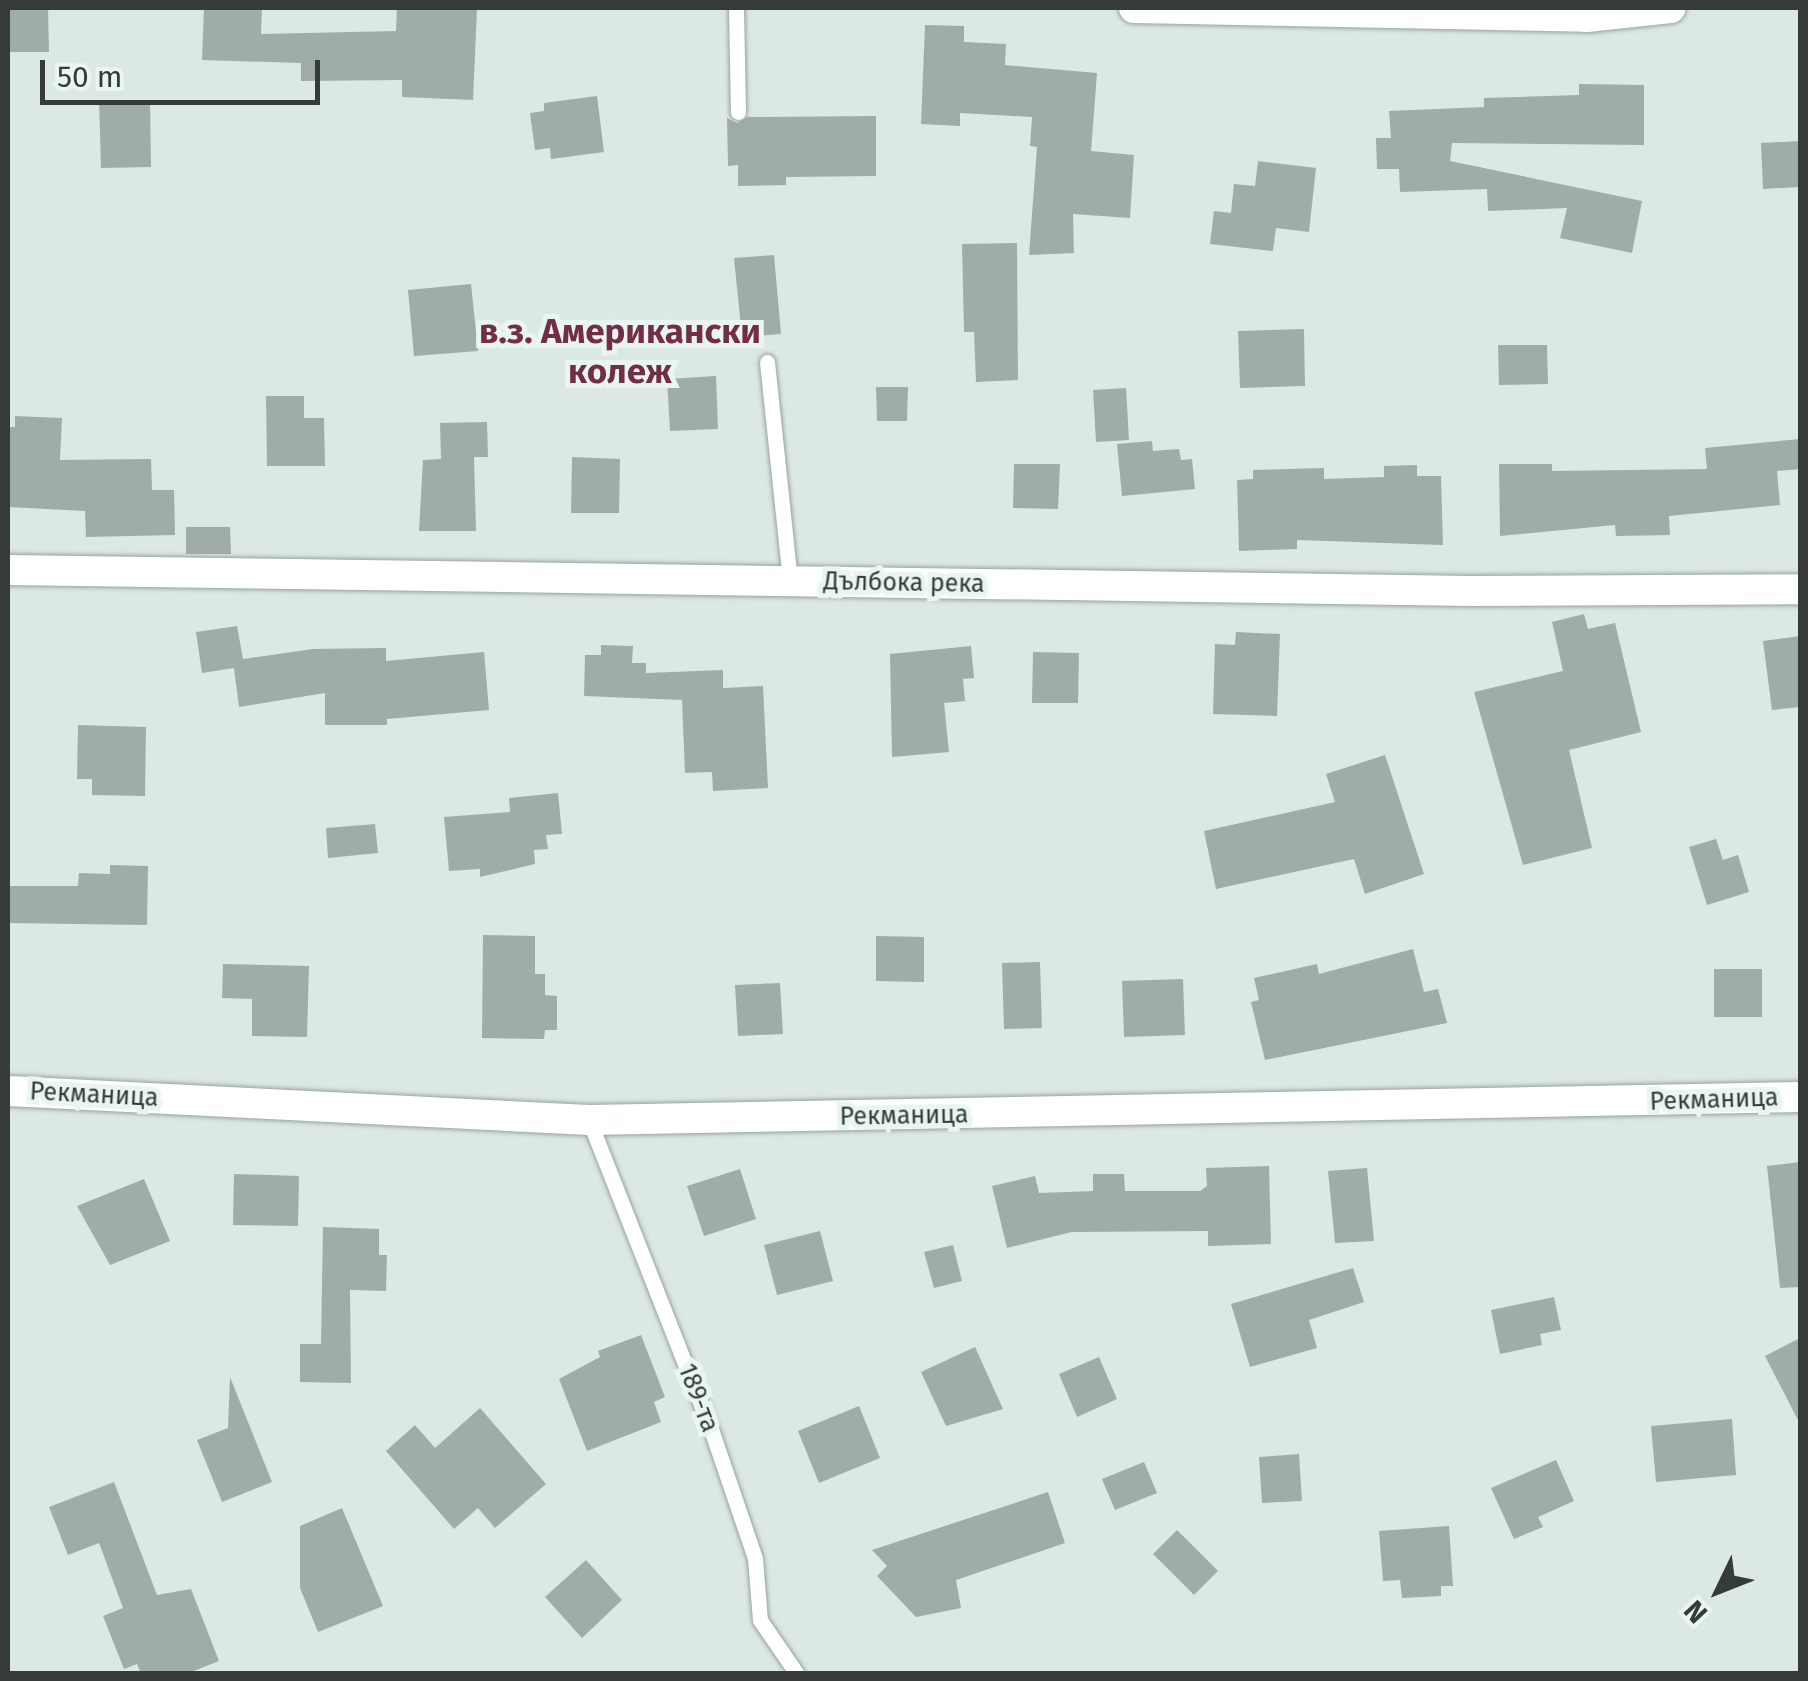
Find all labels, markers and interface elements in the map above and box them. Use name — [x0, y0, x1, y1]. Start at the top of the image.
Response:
scale bar — [45, 40, 325, 102]
text: 50 m — [57, 59, 122, 95]
district label: в.з. Американски колеж — [479, 310, 761, 392]
street label: Дълбока река — [823, 567, 985, 599]
street label: Рекманица — [29, 1077, 159, 1113]
street label: Рекманица — [1649, 1083, 1779, 1117]
street label: Рекманица — [839, 1100, 969, 1132]
street label: 189-та — [671, 1360, 725, 1436]
north arrow — [1668, 1541, 1768, 1641]
text: N — [1677, 1594, 1714, 1630]

